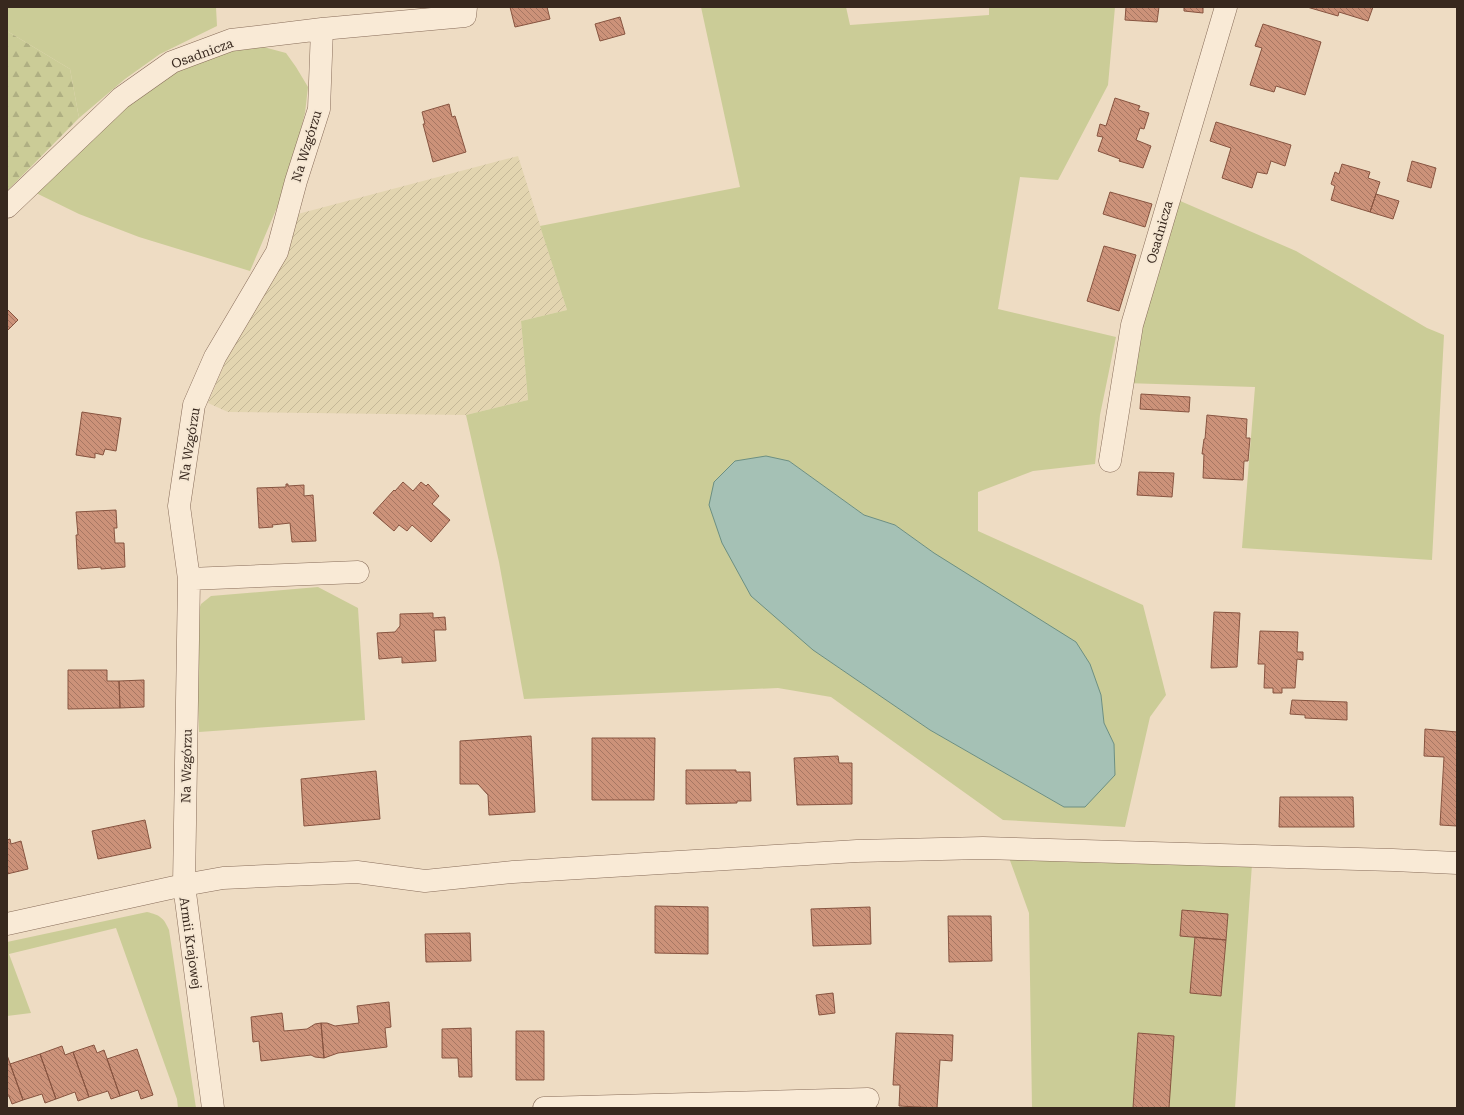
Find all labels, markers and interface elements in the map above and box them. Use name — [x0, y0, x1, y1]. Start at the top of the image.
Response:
street label: Osadnicza — [169, 35, 235, 72]
street label: Na Wzgórzu — [288, 108, 324, 184]
street label: Osadnicza — [1143, 199, 1176, 265]
street label: Na Wzgórzu — [176, 406, 203, 482]
street label: Na Wzgórzu — [178, 729, 195, 803]
street label: Armii Krajowej — [177, 896, 204, 990]

